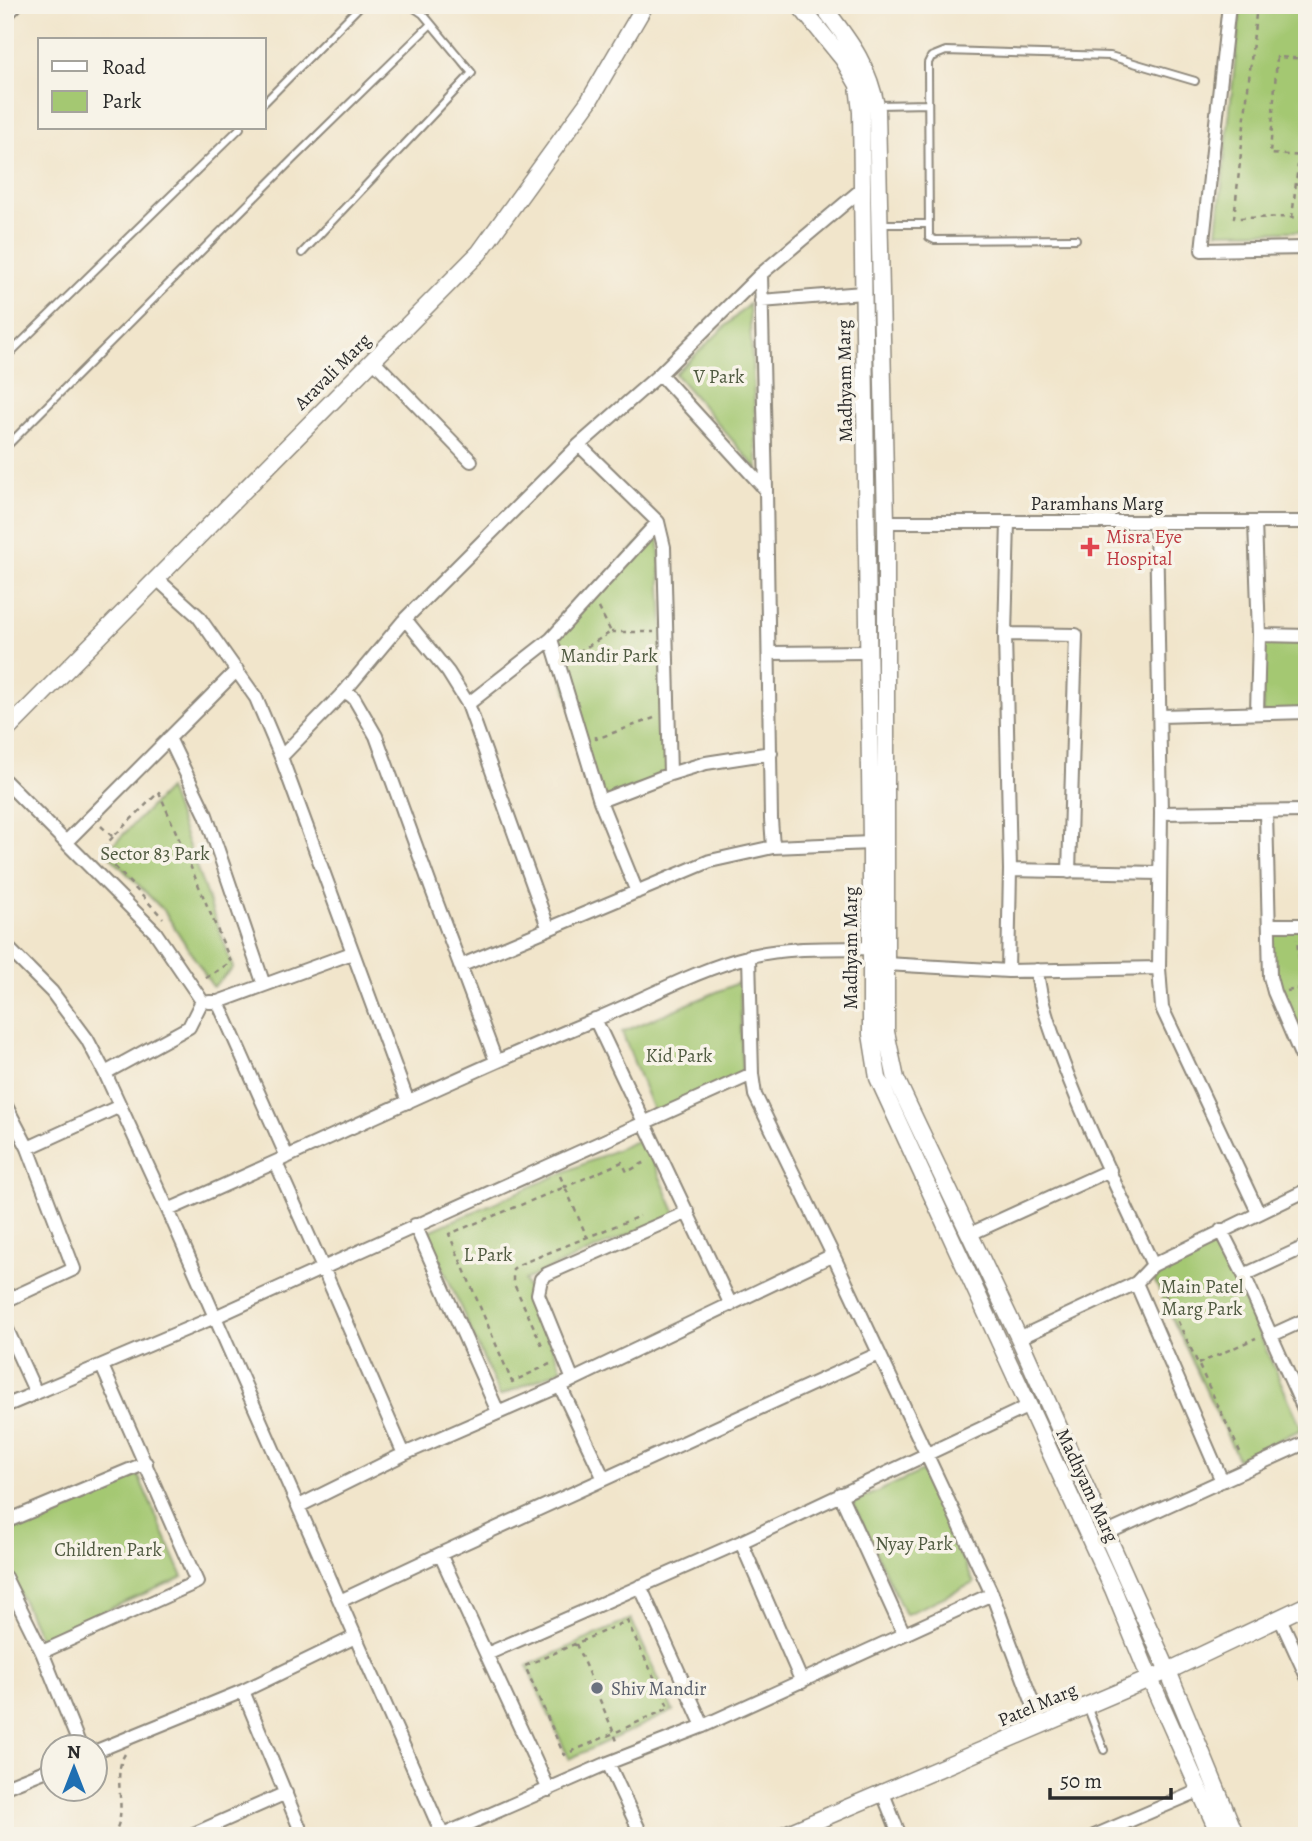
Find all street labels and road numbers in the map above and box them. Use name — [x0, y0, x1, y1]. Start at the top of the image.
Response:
street label: Madhyam Marg — [831, 319, 859, 443]
street label: Aravali Marg — [288, 327, 377, 416]
street label: Paramhans Marg — [1030, 491, 1164, 517]
street label: Madhyam Marg — [838, 886, 864, 1009]
street label: Madhyam Marg — [1049, 1424, 1125, 1547]
street label: Patel Marg — [994, 1676, 1081, 1733]

